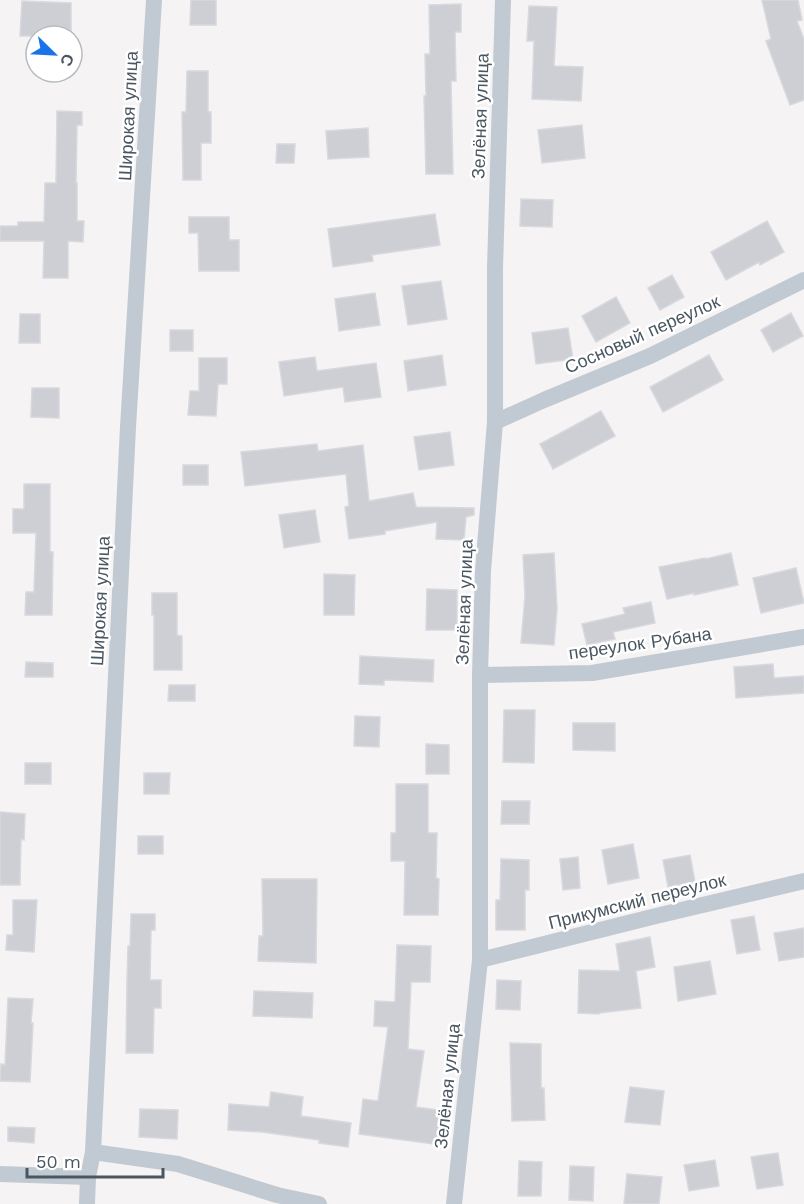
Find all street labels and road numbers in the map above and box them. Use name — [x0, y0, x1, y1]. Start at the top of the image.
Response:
street label: Широкая улица — [114, 49, 142, 182]
street label: Зелёная улица — [467, 52, 493, 179]
street label: Сосновый переулок — [561, 290, 723, 378]
street label: Широкая улица — [86, 534, 114, 667]
street label: Зелёная улица — [451, 538, 477, 665]
street label: переулок Рубана — [567, 622, 714, 663]
street label: Прикумский переулок — [546, 869, 728, 933]
street label: Зелёная улица — [430, 1021, 464, 1150]

